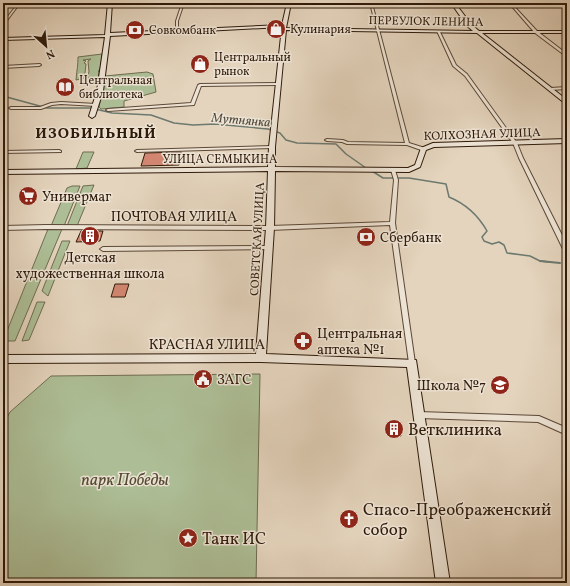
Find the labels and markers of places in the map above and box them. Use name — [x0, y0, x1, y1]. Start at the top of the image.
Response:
shop icon: Кулинария — [265, 18, 287, 40]
bank icon: Совкомбанк — [124, 19, 146, 41]
place label: Кулинария — [290, 22, 351, 38]
place label: Совкомбанк — [149, 23, 217, 39]
place label: Центральный рынок — [214, 50, 291, 80]
shop icon: Центральный рынок — [189, 53, 211, 75]
place label: Центральная библиотека — [79, 73, 152, 103]
library icon: Центральная библиотека — [54, 76, 76, 98]
supermarket icon: Универмаг — [17, 185, 39, 207]
place label: Универмаг — [42, 188, 111, 207]
building icon: Детская художественная школа — [79, 225, 101, 247]
bank icon: Сбербанк — [355, 226, 377, 248]
place label: Сбербанк — [380, 229, 442, 248]
place label: Детская художественная школа — [15, 249, 165, 284]
place label: Центральная аптека №1 — [317, 325, 402, 360]
pharmacy icon: Центральная аптека №1 — [292, 330, 314, 352]
public building icon: ЗАГС — [192, 368, 214, 390]
place label: ЗАГС — [217, 371, 251, 390]
school or university icon: Школа №7 — [489, 374, 511, 396]
place label: Школа №7 — [417, 377, 486, 396]
building icon: Ветклиника — [383, 418, 405, 440]
place label: Ветклиника — [408, 419, 502, 442]
place label: Спасо-Преображенский собор — [363, 499, 551, 542]
church icon: Спасо-Преображенский собор — [338, 508, 360, 530]
place icon: Танк ИС — [177, 527, 199, 549]
place label: Танк ИС — [202, 528, 266, 551]

